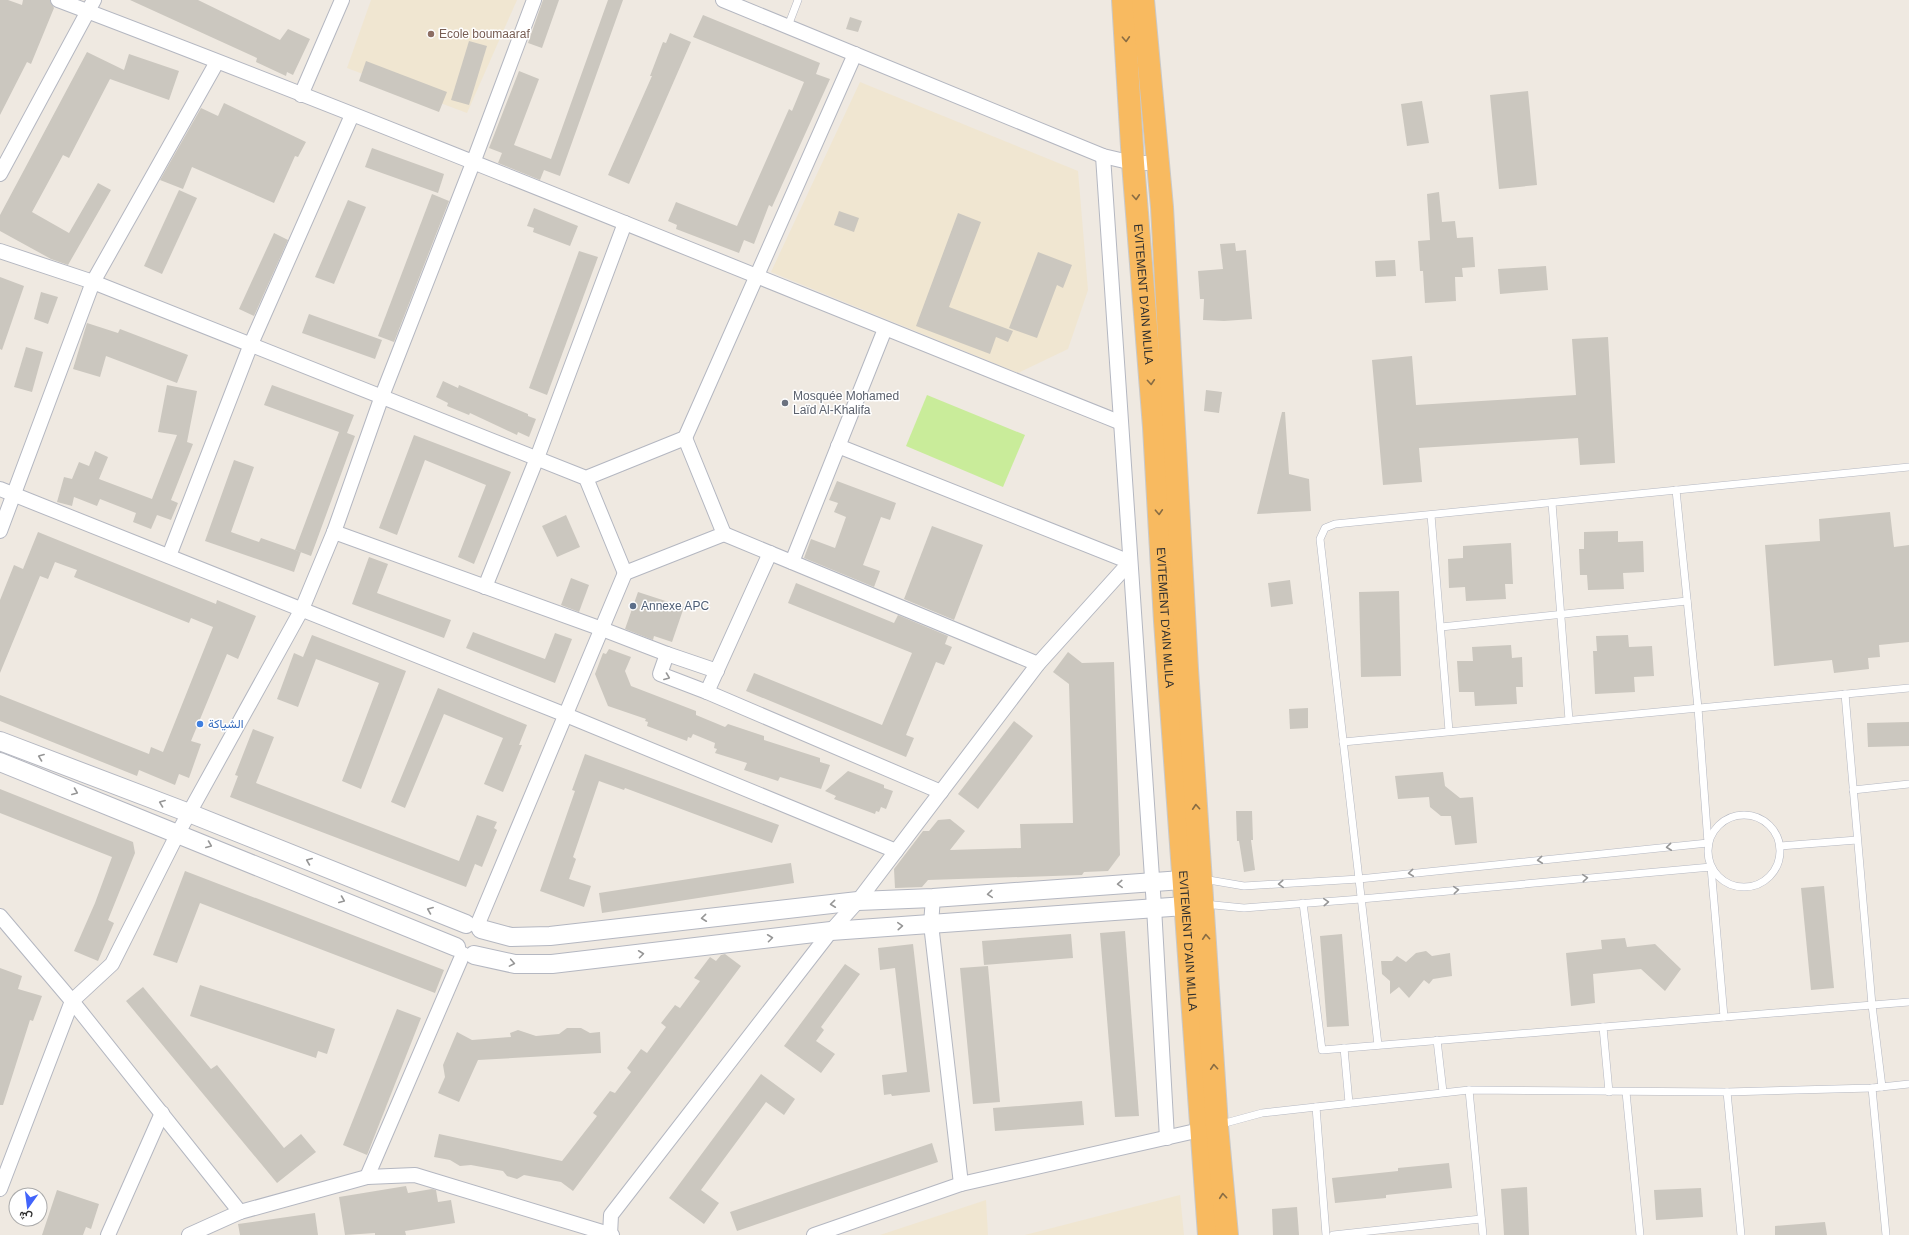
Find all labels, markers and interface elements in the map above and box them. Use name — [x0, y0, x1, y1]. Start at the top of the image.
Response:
place label: Ecole boumaaraf — [439, 27, 530, 41]
marker: Ecole boumaaraf — [426, 29, 436, 39]
one-way arrow — [1122, 36, 1131, 42]
one-way arrow — [1131, 194, 1140, 200]
street label: EVITEMENT D'AIN MLILA — [1131, 223, 1156, 365]
one-way arrow — [1146, 379, 1155, 385]
place label: Mosquée Mohamed Laïd Al-Khalifa — [793, 389, 899, 417]
marker: Mosquée Mohamed Laïd Al-Khalifa — [780, 398, 790, 408]
one-way arrow — [1154, 509, 1163, 515]
street label: EVITEMENT D'AIN MLILA — [1154, 547, 1177, 688]
place label: Annexe APC — [641, 599, 709, 613]
marker: Annexe APC — [628, 601, 638, 611]
one-way arrow — [663, 672, 670, 680]
place label: الشياكة — [208, 717, 243, 731]
marker: الشياكة — [195, 719, 205, 729]
one-way arrow — [37, 753, 44, 761]
one-way arrow — [71, 787, 79, 795]
one-way arrow — [159, 800, 166, 808]
one-way arrow — [1192, 804, 1201, 810]
one-way arrow — [205, 841, 212, 849]
one-way arrow — [1666, 842, 1672, 851]
one-way arrow — [1537, 855, 1543, 864]
one-way arrow — [306, 858, 313, 866]
one-way arrow — [1408, 869, 1414, 878]
street label: EVITEMENT D'AIN MLILA — [1176, 870, 1200, 1012]
one-way arrow — [1582, 874, 1588, 883]
one-way arrow — [1117, 879, 1123, 888]
one-way arrow — [1278, 879, 1284, 888]
one-way arrow — [1453, 886, 1459, 895]
one-way arrow — [987, 889, 993, 898]
one-way arrow — [339, 896, 346, 904]
one-way arrow — [1323, 897, 1329, 906]
one-way arrow — [830, 899, 836, 908]
one-way arrow — [426, 906, 433, 914]
one-way arrow — [701, 914, 707, 923]
one-way arrow — [897, 922, 903, 931]
one-way arrow — [767, 934, 773, 943]
one-way arrow — [1201, 934, 1210, 940]
one-way arrow — [638, 950, 644, 959]
one-way arrow — [509, 958, 515, 967]
one-way arrow — [1209, 1063, 1218, 1070]
north arrow — [8, 1187, 48, 1227]
one-way arrow — [1219, 1193, 1228, 1199]
text: ش — [18, 1208, 34, 1224]

